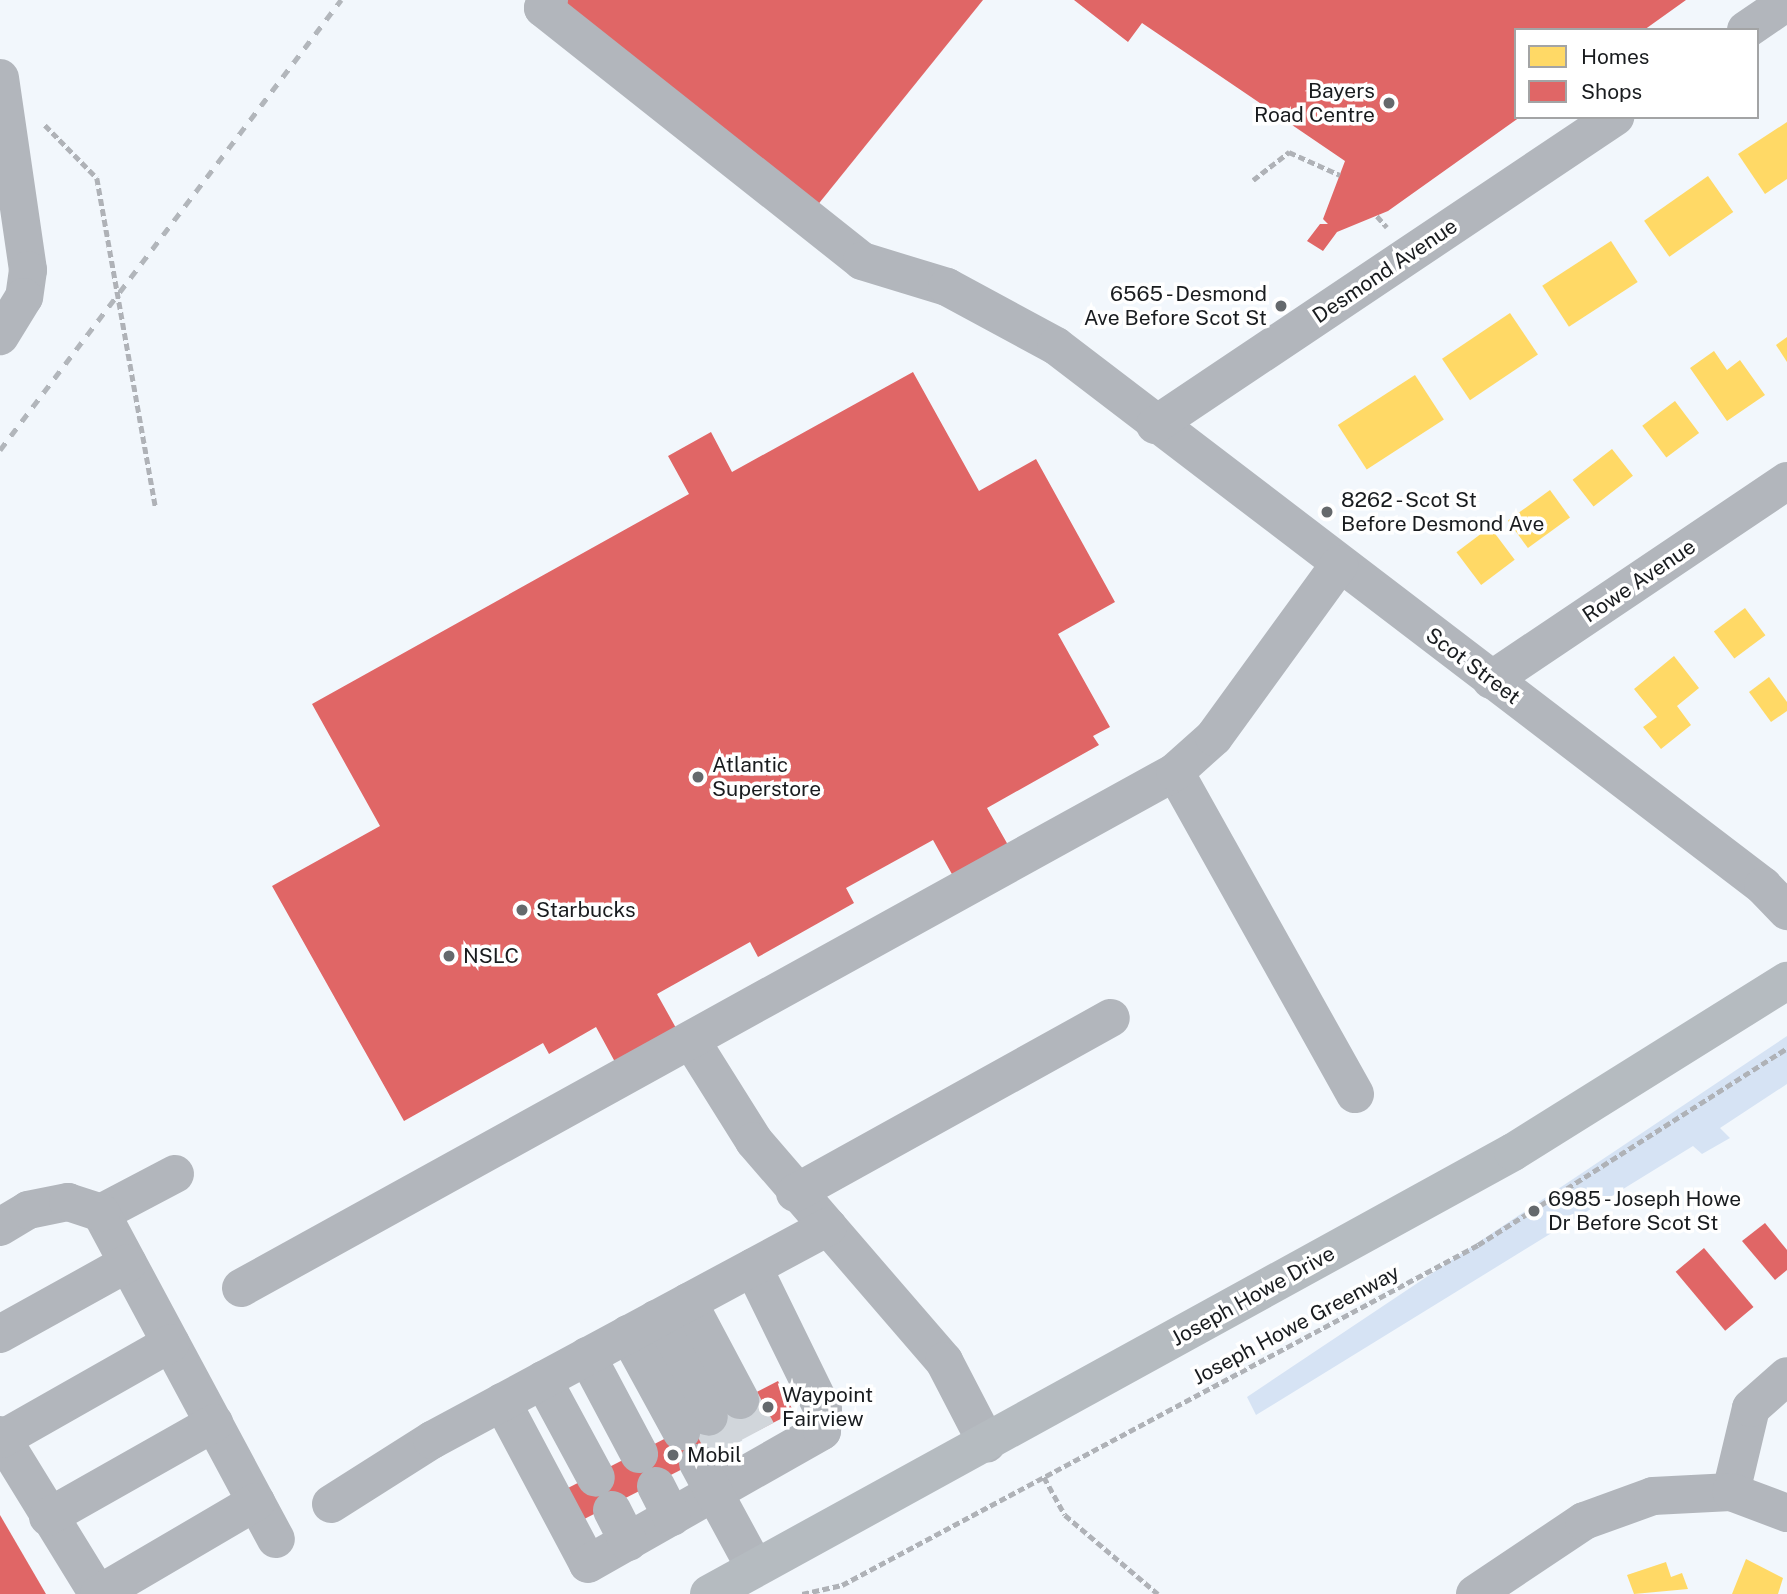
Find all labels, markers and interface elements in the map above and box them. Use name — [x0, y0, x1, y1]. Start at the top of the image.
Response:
legend — [1514, 28, 1759, 119]
text: Homes — [1581, 44, 1649, 69]
place label: Bayers Road Centre — [1254, 78, 1375, 128]
text: Shops — [1581, 79, 1642, 104]
marker: Bayers Road Centre — [1381, 95, 1397, 111]
street label: Desmond Avenue — [1308, 213, 1462, 329]
place label: 6565 - Desmond Ave Before Scot St — [1083, 281, 1267, 331]
marker: 6565 - Desmond Ave Before Scot St — [1273, 298, 1289, 314]
place label: 8262 - Scot St Before Desmond Ave — [1341, 487, 1544, 537]
marker: 8262 - Scot St Before Desmond Ave — [1319, 504, 1335, 520]
street label: Rowe Avenue — [1578, 534, 1700, 628]
street label: Scot Street — [1421, 622, 1525, 710]
place label: Atlantic Superstore — [712, 752, 821, 802]
marker: Atlantic Superstore — [690, 769, 706, 785]
place label: Starbucks — [536, 897, 636, 923]
marker: Starbucks — [514, 902, 530, 918]
place label: NSLC — [463, 943, 519, 969]
marker: NSLC — [441, 948, 457, 964]
place label: 6985 - Joseph Howe Dr Before Scot St — [1548, 1186, 1747, 1236]
marker: 6985 - Joseph Howe Dr Before Scot St — [1526, 1203, 1542, 1219]
street label: Joseph Howe Drive — [1167, 1241, 1339, 1351]
street label: Joseph Howe Greenway — [1188, 1260, 1404, 1390]
place label: Waypoint Fairview — [782, 1382, 873, 1432]
marker: Waypoint Fairview — [760, 1399, 776, 1415]
place label: Mobil — [687, 1442, 742, 1468]
marker: Mobil — [665, 1447, 681, 1463]

